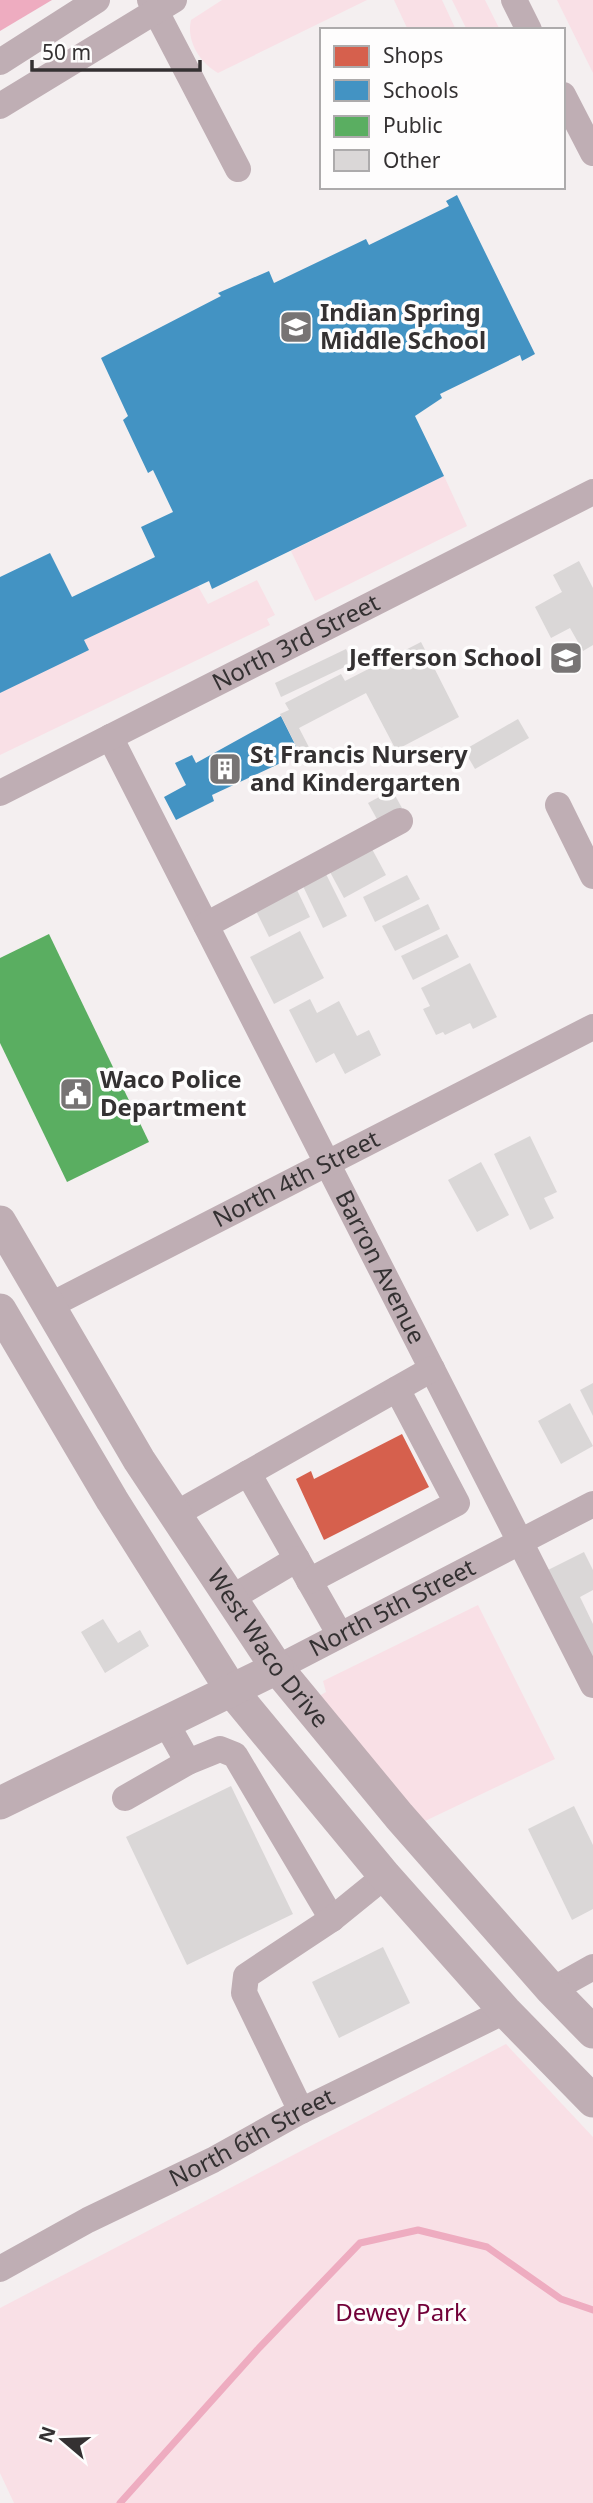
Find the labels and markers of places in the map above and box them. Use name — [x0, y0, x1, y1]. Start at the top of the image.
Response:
place label: Indian Spring Middle School — [320, 295, 486, 356]
school or university icon: Indian Spring Middle School — [277, 308, 315, 346]
school or university icon: Jefferson School — [547, 639, 585, 677]
place label: Jefferson School — [347, 640, 542, 673]
place label: St Francis Nursery and Kindergarten — [250, 737, 468, 798]
building icon: St Francis Nursery and Kindergarten — [206, 750, 244, 788]
place label: Waco Police Department — [100, 1062, 246, 1123]
public building icon: Waco Police Department — [57, 1075, 95, 1113]

